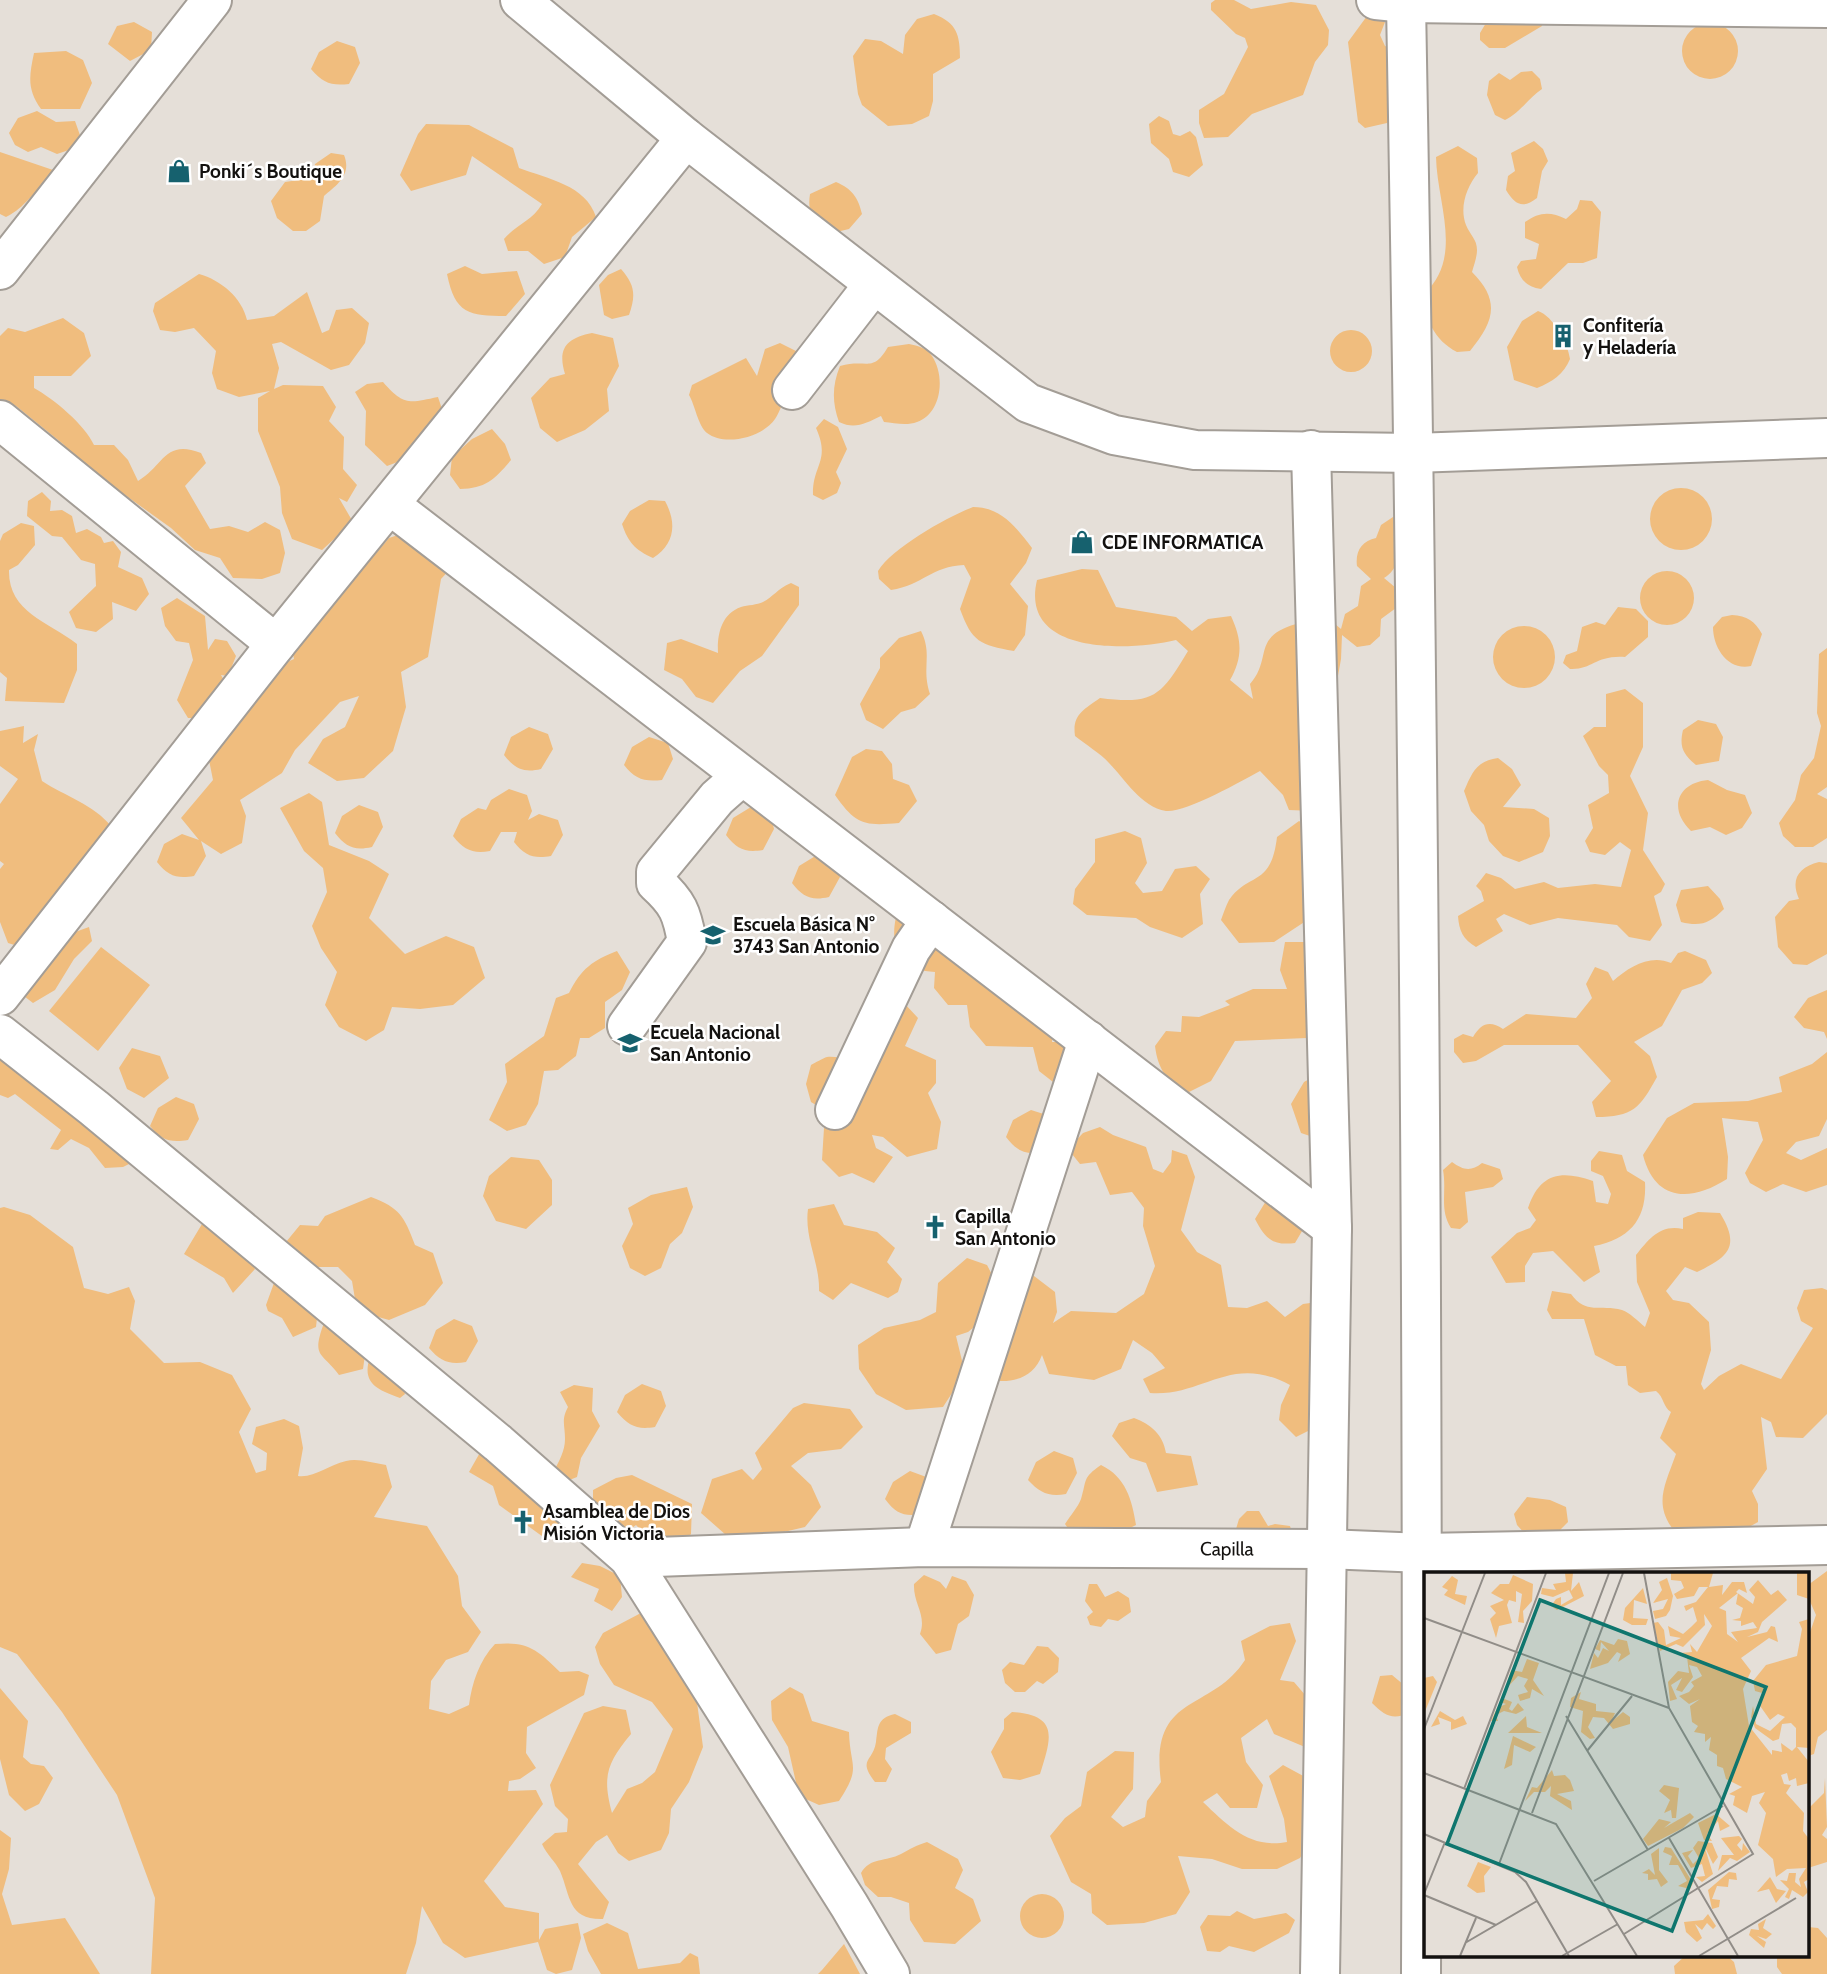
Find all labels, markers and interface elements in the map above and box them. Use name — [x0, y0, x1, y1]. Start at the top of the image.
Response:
shop icon: Ponki´s Boutique — [165, 157, 193, 185]
place label: Ponki´s Boutique — [199, 160, 342, 183]
place label: Confitería y Heladería — [1583, 314, 1677, 359]
building icon: Confitería y Heladería — [1549, 322, 1577, 350]
shop icon: CDE INFORMATICA — [1068, 528, 1096, 556]
place label: CDE INFORMATICA — [1102, 531, 1263, 554]
place label: Escuela Básica N° 3743 San Antonio — [733, 913, 880, 958]
school or university icon: Escuela Básica N° 3743 San Antonio — [699, 921, 727, 949]
place label: Ecuela Nacional San Antonio — [650, 1021, 780, 1066]
school or university icon: Ecuela Nacional San Antonio — [616, 1029, 644, 1057]
place label: Capilla San Antonio — [955, 1205, 1056, 1250]
church icon: Capilla San Antonio — [921, 1213, 949, 1241]
place label: Asamblea de Dios Misión Victoria — [543, 1500, 690, 1545]
church icon: Asamblea de Dios Misión Victoria — [509, 1508, 537, 1536]
street label: Capilla — [1200, 1537, 1254, 1561]
inset map — [1424, 1572, 1810, 1956]

